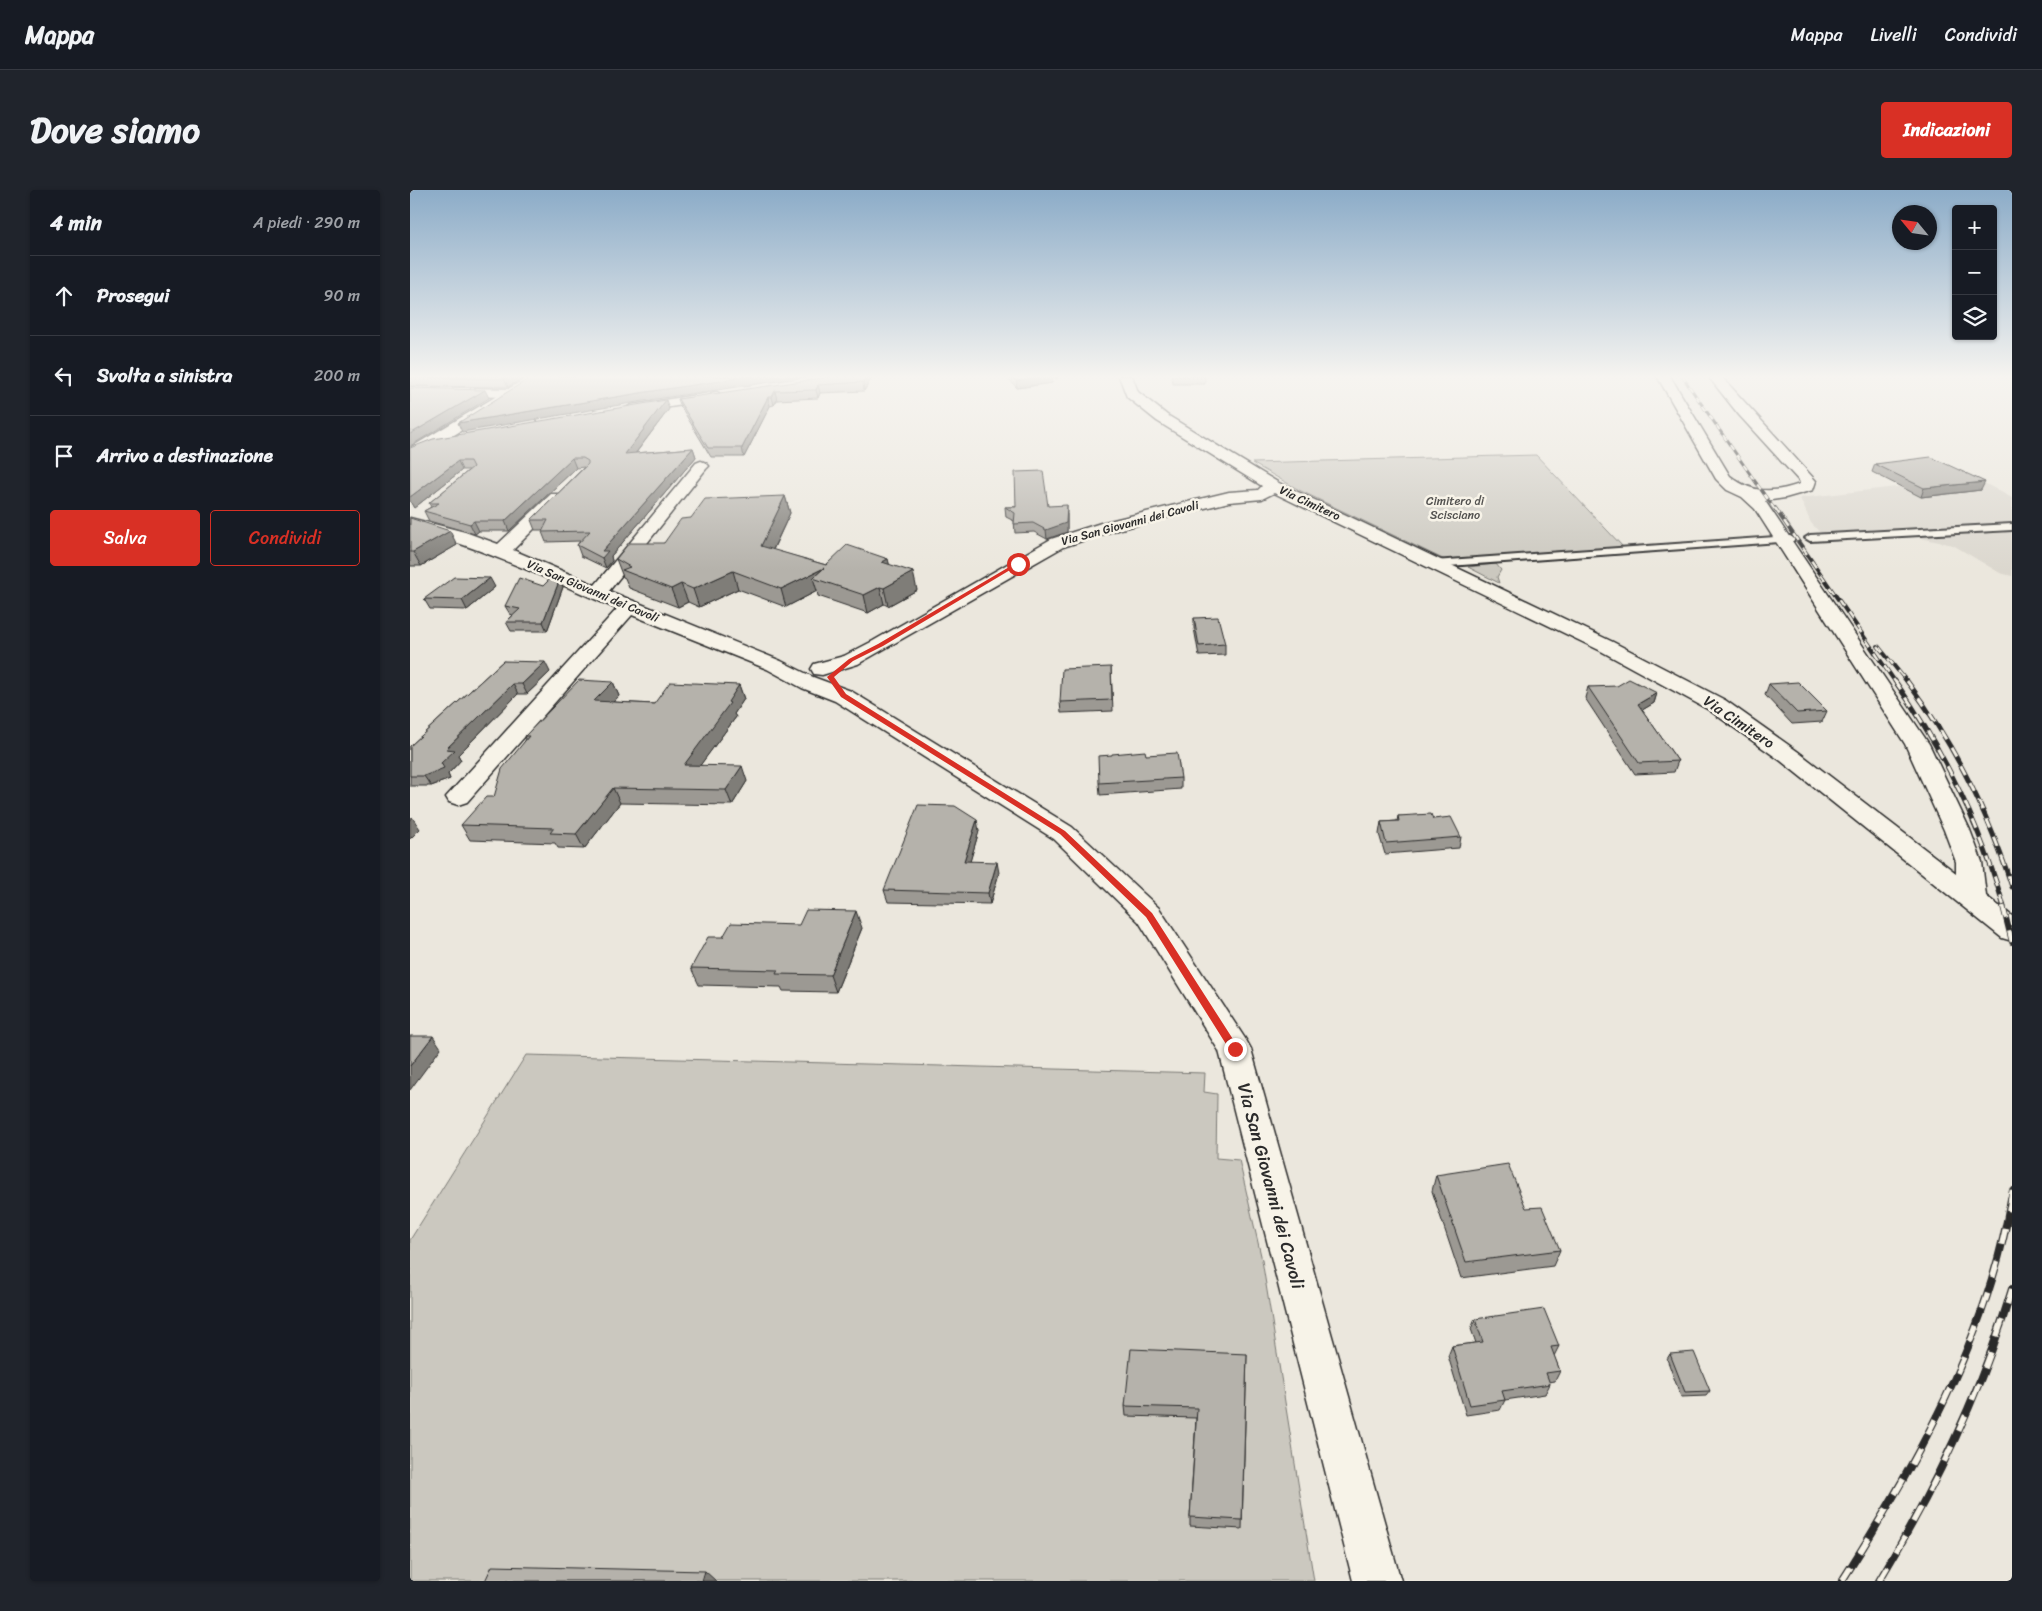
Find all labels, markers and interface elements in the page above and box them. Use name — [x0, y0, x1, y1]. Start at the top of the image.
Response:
text: Mappa — [25, 14, 94, 56]
text: Mappa — [1791, 19, 1843, 51]
text: Livelli — [1871, 19, 1917, 51]
text: Condividi — [1945, 19, 2017, 51]
text: Dove siamo — [30, 99, 200, 161]
button: Indicazioni — [1881, 102, 2012, 158]
text: 4 min — [50, 204, 102, 242]
north arrow — [1892, 205, 1937, 250]
map controls — [1952, 205, 1997, 340]
button: + — [1952, 205, 1997, 250]
text: A piedi · 290 m — [253, 208, 360, 237]
button: − — [1952, 250, 1997, 295]
text: Prosegui — [97, 279, 170, 312]
text: 90 m — [324, 281, 360, 310]
icon: ahead — [50, 282, 78, 310]
button: layers — [1952, 295, 1997, 340]
text: Svolta a sinistra — [97, 359, 232, 392]
text: 200 m — [314, 361, 360, 390]
icon: left — [50, 362, 78, 390]
text: Arrivo a destinazione — [97, 439, 273, 472]
icon: arrive — [50, 442, 78, 470]
street label: Via Cimitero — [1276, 479, 1344, 527]
park label: Cimitero di Scisciano — [1426, 490, 1485, 526]
street label: Via San Giovanni dei Cavoli — [1059, 494, 1202, 552]
button: Salva — [50, 510, 200, 566]
button: Condividi — [210, 510, 360, 566]
street label: Via San Giovanni dei Cavoli — [524, 553, 663, 629]
route start — [1007, 553, 1030, 576]
street label: Via Cimitero — [1698, 688, 1781, 756]
route end — [1224, 1038, 1247, 1061]
street label: Via San Giovanni dei Cavoli — [1228, 1079, 1314, 1294]

